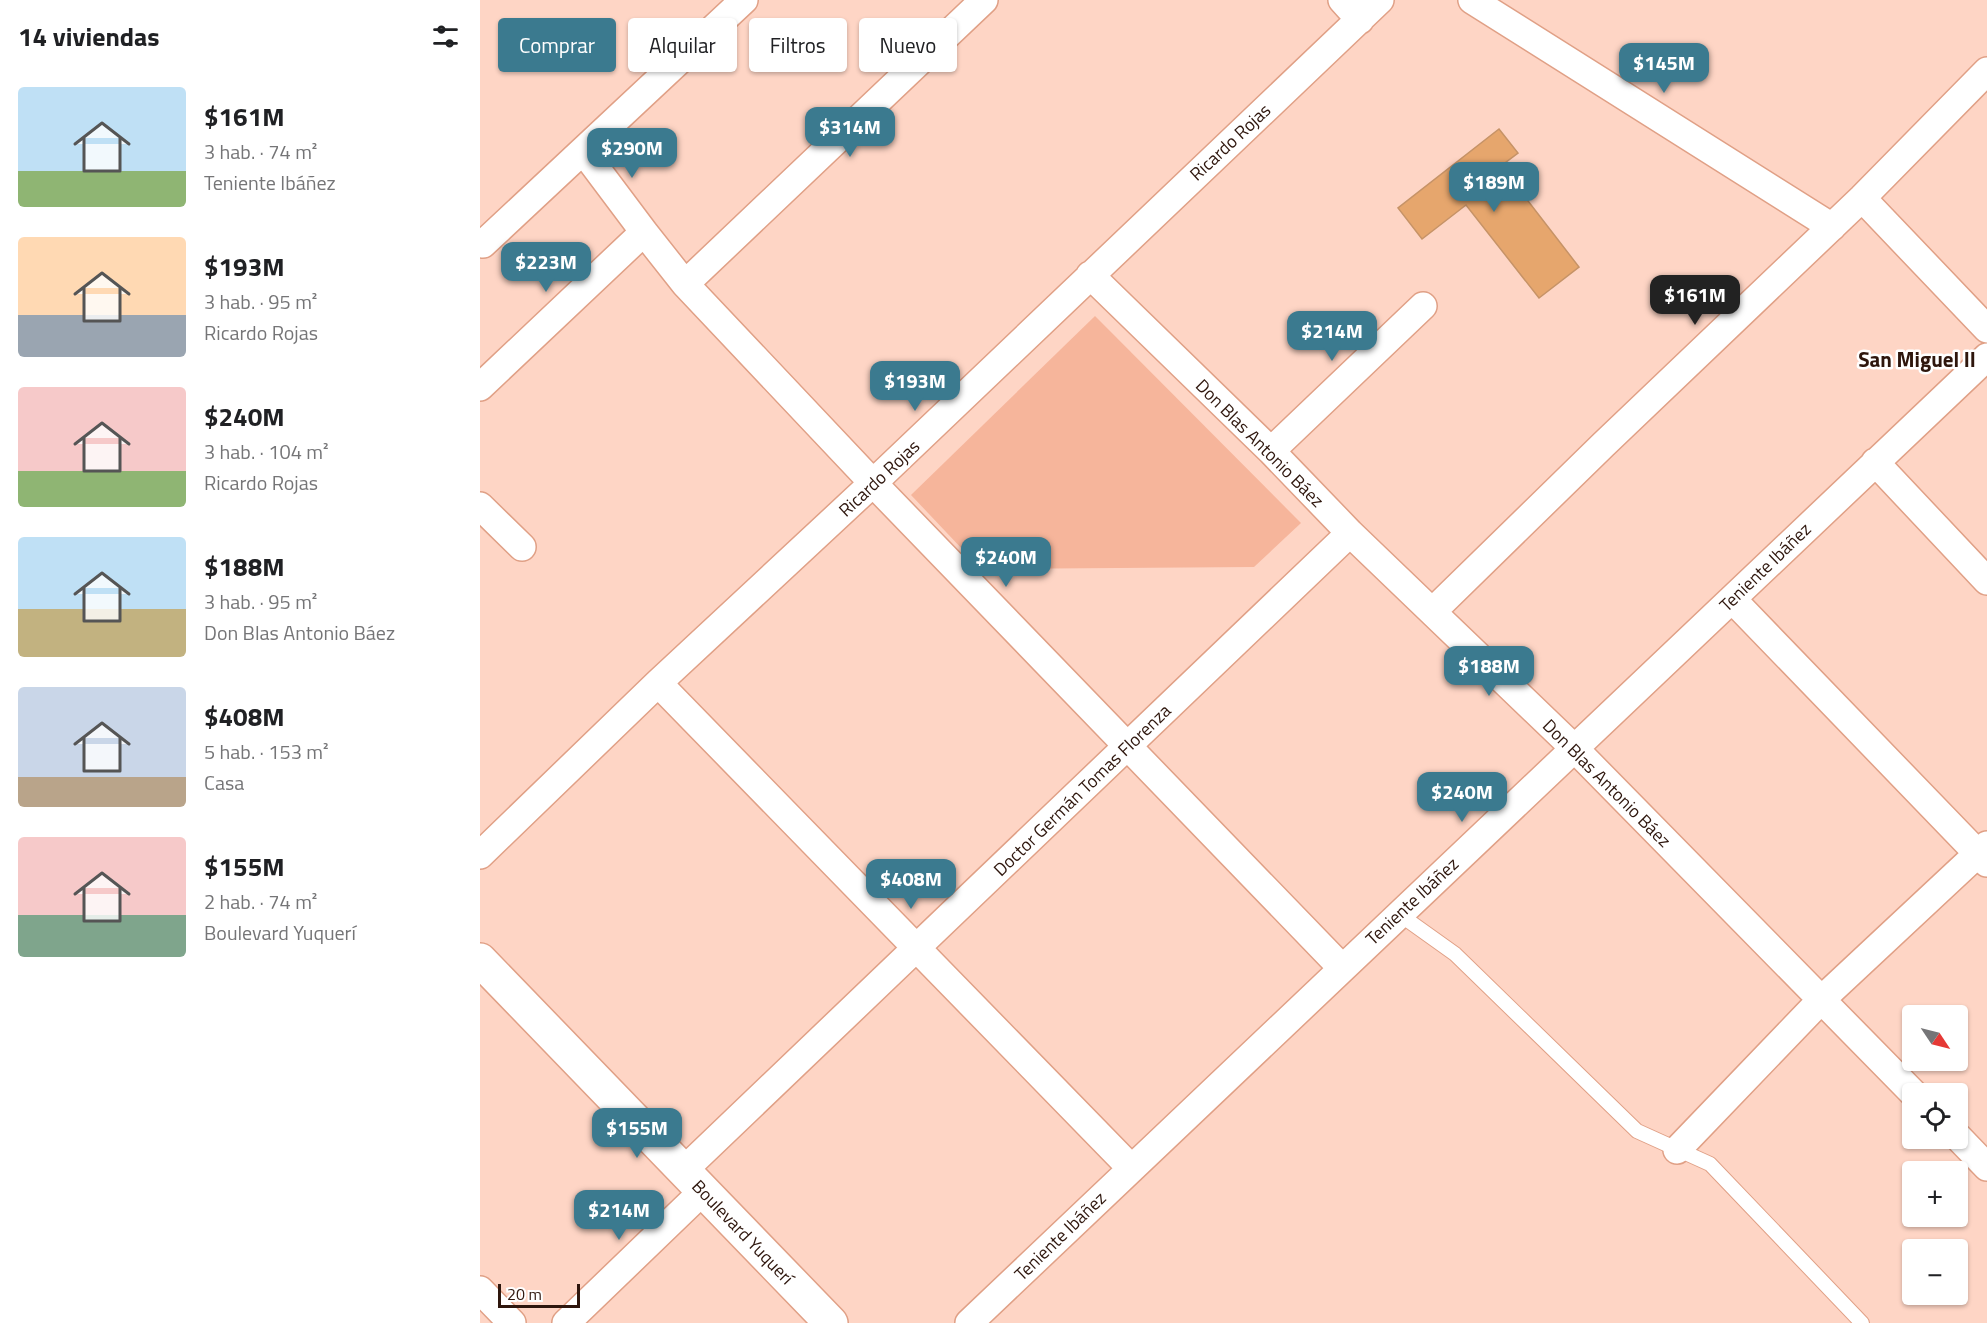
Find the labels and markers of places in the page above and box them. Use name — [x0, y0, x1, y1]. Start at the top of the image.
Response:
pin: $145M — [1622, 43, 1706, 94]
pin: $314M — [808, 107, 892, 158]
pin: $290M — [590, 128, 674, 179]
pin: $189M — [1452, 162, 1536, 213]
pin: $223M — [504, 242, 588, 293]
pin: $161M — [1653, 275, 1737, 326]
pin: $214M — [1290, 311, 1374, 362]
pin: $193M — [873, 361, 957, 412]
pin: $240M — [964, 537, 1048, 588]
pin: $188M — [1447, 646, 1531, 697]
pin: $240M — [1420, 772, 1504, 823]
pin: $408M — [869, 859, 953, 910]
pin: $155M — [595, 1108, 679, 1159]
pin: $214M — [577, 1190, 661, 1241]

